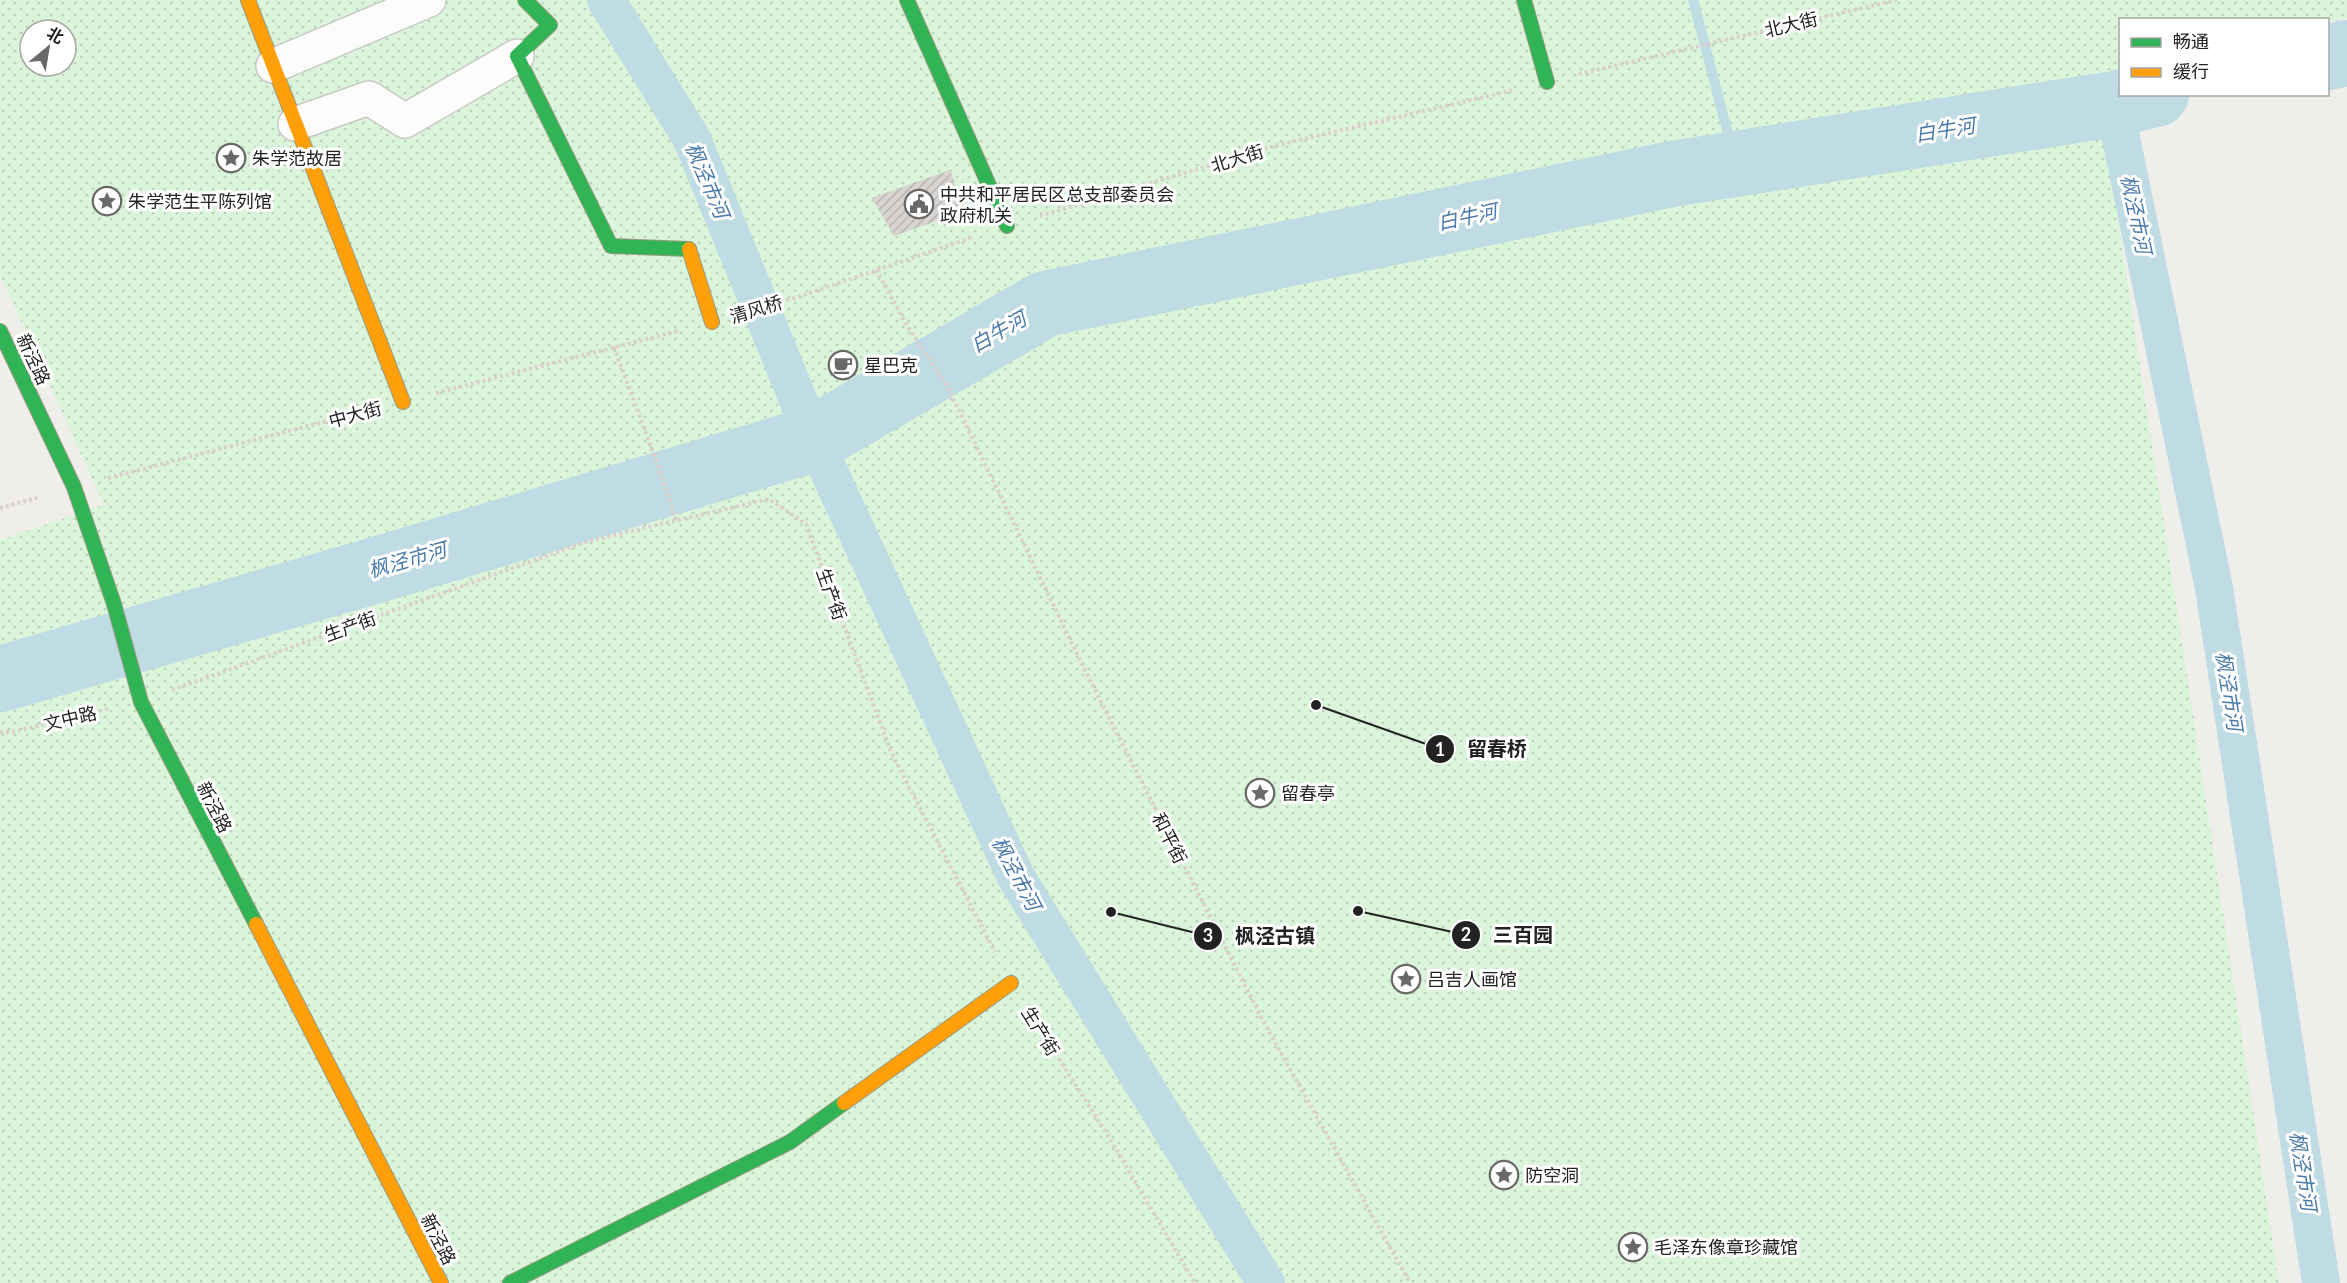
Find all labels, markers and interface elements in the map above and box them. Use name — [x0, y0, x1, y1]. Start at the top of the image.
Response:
street label: 北大街 — [1762, 7, 1820, 41]
north arrow — [18, 18, 78, 78]
legend — [2119, 18, 2329, 96]
text: 北 — [44, 22, 67, 47]
text: 畅通 — [2173, 30, 2209, 52]
text: 缓行 — [2173, 60, 2209, 82]
water label: 白牛河 — [1913, 112, 1980, 146]
water label: 枫泾市河 — [681, 138, 736, 225]
street label: 北大街 — [1208, 140, 1266, 176]
place icon: 朱学范故居 — [215, 142, 247, 174]
place label: 朱学范故居 — [252, 147, 342, 169]
water label: 枫泾市河 — [2117, 172, 2158, 260]
place label: 中共和平居民区总支部委员会 政府机关 — [940, 183, 1174, 226]
place icon: 朱学范生平陈列馆 — [91, 185, 123, 217]
public building icon: 中共和平居民区总支部委员会 政府机关 — [903, 188, 935, 220]
place label: 朱学范生平陈列馆 — [128, 190, 272, 212]
water label: 白牛河 — [1435, 197, 1503, 234]
street label: 清风桥 — [727, 291, 785, 327]
water label: 白牛河 — [966, 304, 1033, 356]
street label: 新泾路 — [13, 330, 55, 388]
cafe icon: 星巴克 — [827, 349, 859, 381]
place label: 星巴克 — [864, 354, 918, 376]
street label: 中大街 — [326, 396, 384, 432]
water label: 枫泾市河 — [365, 535, 453, 582]
street label: 生产街 — [812, 565, 852, 623]
street label: 生产街 — [321, 606, 379, 646]
water label: 枫泾市河 — [2212, 650, 2249, 736]
street label: 文中路 — [41, 701, 99, 735]
callout: 留春桥 — [1425, 730, 1539, 768]
text: 留春桥 — [1467, 736, 1527, 760]
text: 1 — [1435, 738, 1445, 760]
place icon: 留春亭 — [1244, 777, 1276, 809]
street label: 新泾路 — [193, 778, 237, 836]
place label: 留春亭 — [1281, 782, 1335, 804]
street label: 和平街 — [1148, 809, 1192, 867]
water label: 枫泾市河 — [988, 832, 1048, 917]
callout: 三百园 — [1451, 916, 1565, 954]
callout: 枫泾古镇 — [1193, 917, 1327, 955]
text: 三百园 — [1493, 922, 1553, 946]
text: 枫泾古镇 — [1235, 923, 1315, 947]
text: 2 — [1461, 923, 1471, 945]
text: 3 — [1203, 924, 1213, 946]
place icon: 吕吉人画馆 — [1390, 963, 1422, 995]
place label: 吕吉人画馆 — [1427, 968, 1517, 990]
street label: 生产街 — [1017, 1002, 1065, 1060]
water label: 枫泾市河 — [2286, 1130, 2323, 1216]
place icon: 防空洞 — [1488, 1159, 1520, 1191]
place label: 防空洞 — [1525, 1164, 1579, 1186]
street label: 新泾路 — [417, 1210, 461, 1268]
place icon: 毛泽东像章珍藏馆 — [1617, 1231, 1649, 1263]
place label: 毛泽东像章珍藏馆 — [1654, 1236, 1798, 1258]

